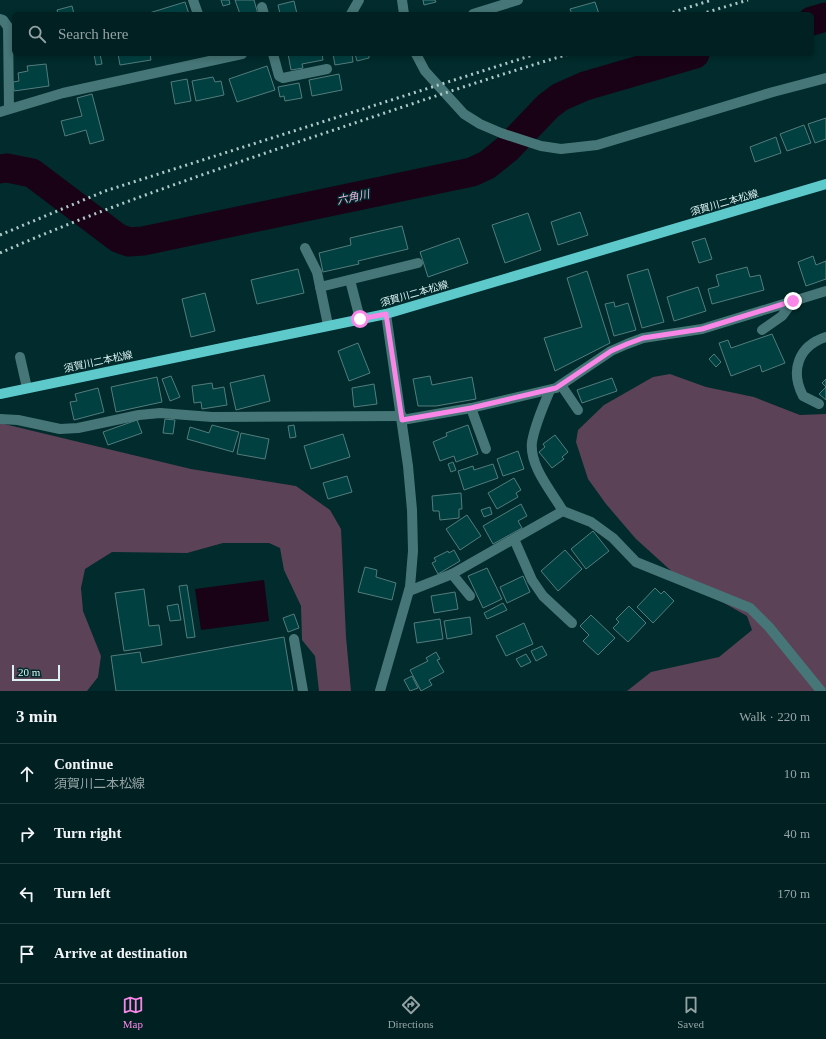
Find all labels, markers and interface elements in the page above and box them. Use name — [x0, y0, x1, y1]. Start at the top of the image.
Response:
search box — [12, 12, 814, 56]
icon: search — [26, 23, 48, 45]
text: Search here — [58, 26, 128, 42]
water label: 六角川 — [336, 187, 371, 206]
street label: 須賀川二本松線 — [689, 188, 759, 217]
street label: 須賀川二本松線 — [379, 279, 449, 308]
route end — [784, 292, 802, 310]
route start — [351, 310, 369, 328]
street label: 須賀川二本松線 — [63, 349, 133, 374]
scale bar — [12, 663, 60, 682]
text: 20 m — [18, 666, 40, 678]
text: 3 min — [16, 707, 57, 726]
text: Walk · 220 m — [739, 709, 810, 724]
text: Continue — [54, 756, 113, 772]
icon: ahead — [16, 763, 38, 785]
text: 10 m — [784, 766, 810, 781]
text: 須賀川二本松線 — [54, 776, 145, 791]
icon: right — [16, 823, 38, 845]
text: Turn right — [54, 825, 121, 841]
text: 40 m — [784, 826, 810, 841]
icon: left — [16, 883, 38, 905]
text: Turn left — [54, 885, 111, 901]
text: 170 m — [777, 886, 810, 901]
icon: arrive — [16, 943, 38, 965]
text: Arrive at destination — [54, 945, 187, 961]
tab: Map — [122, 994, 144, 1030]
tab: Directions — [388, 994, 433, 1030]
tab: Saved — [677, 994, 704, 1030]

